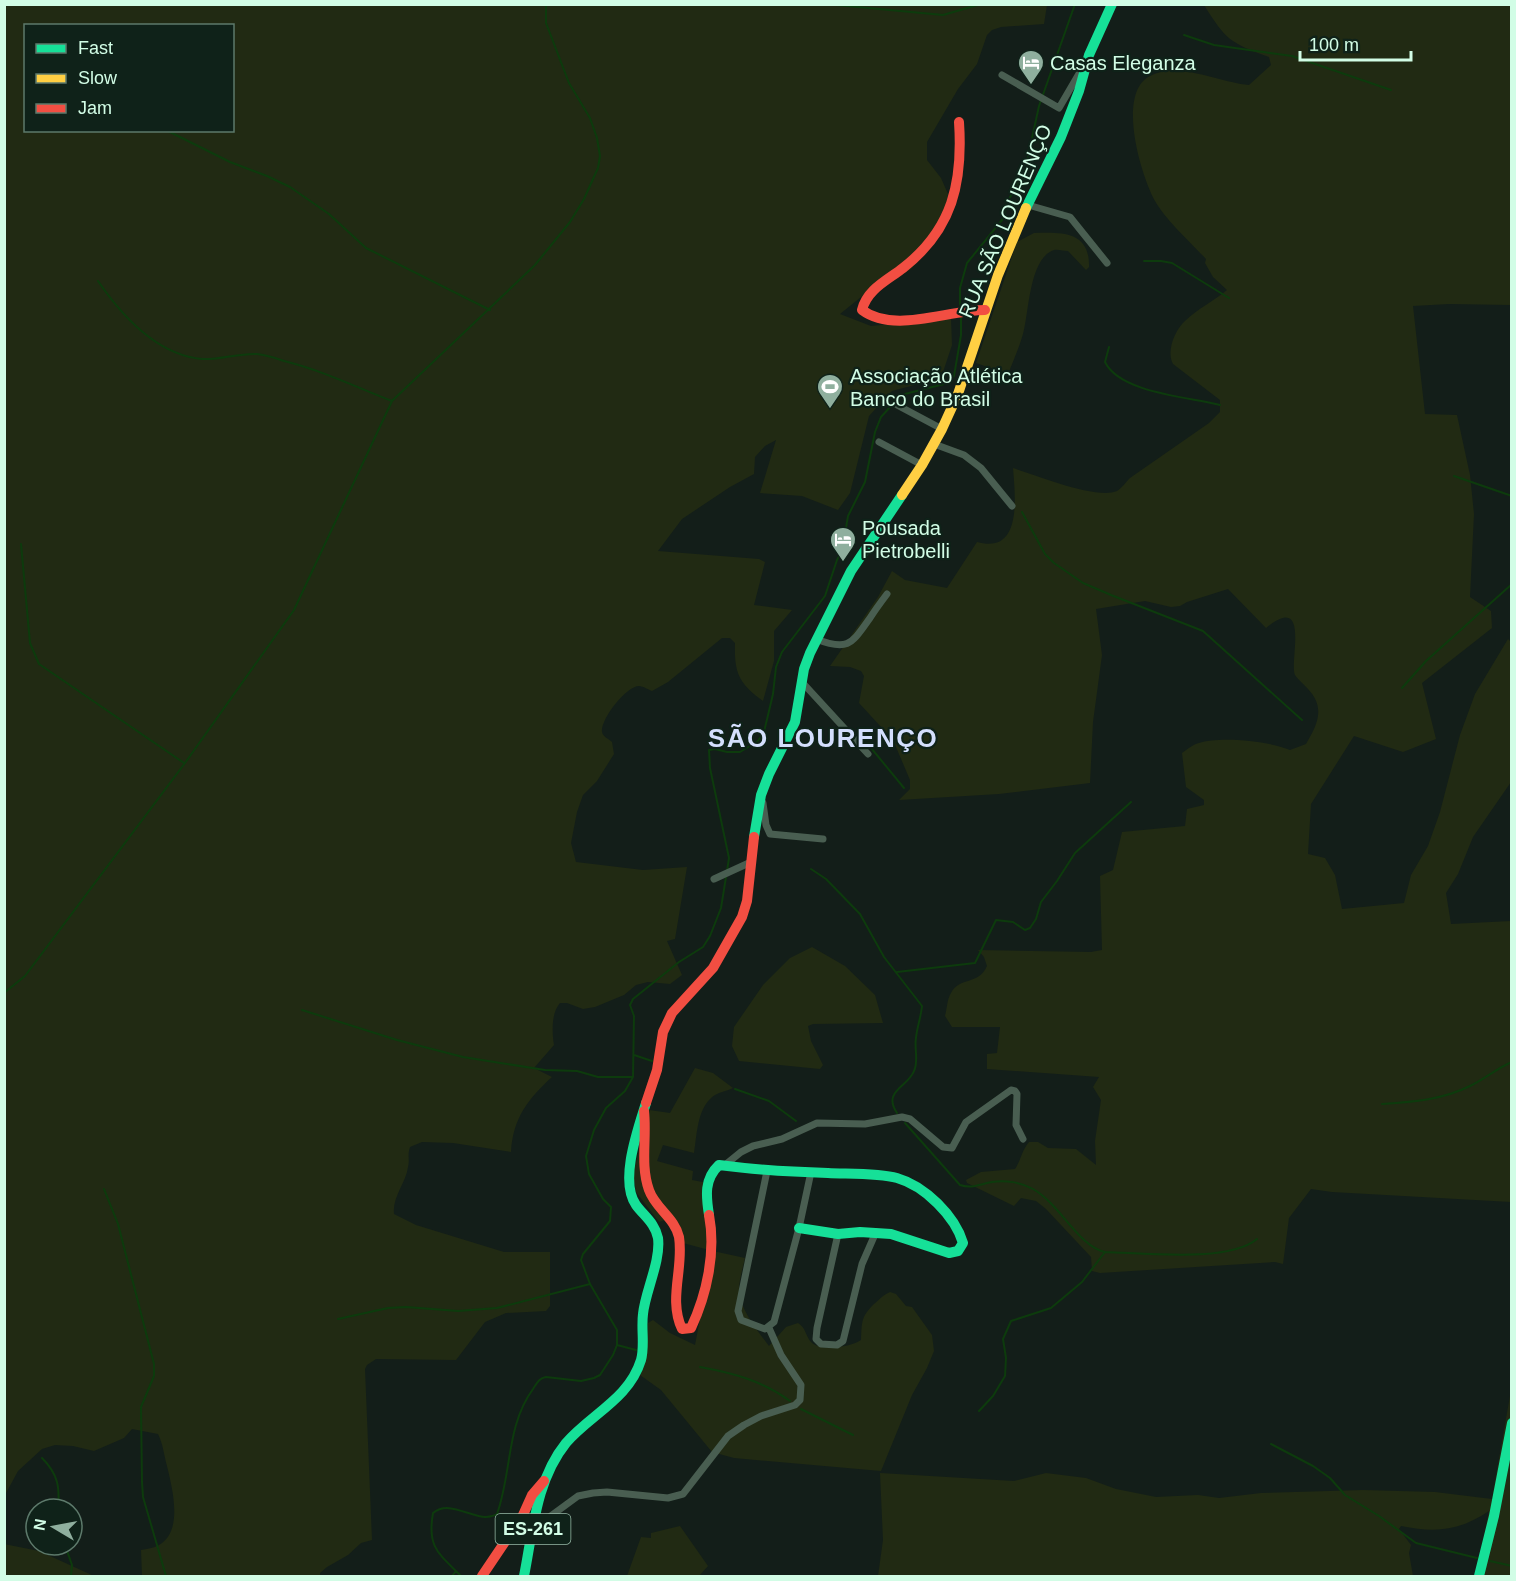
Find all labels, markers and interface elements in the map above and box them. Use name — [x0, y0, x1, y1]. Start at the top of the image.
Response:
legend — [24, 24, 234, 132]
scale bar — [1300, 24, 1411, 62]
text: 100 m — [1309, 35, 1359, 55]
text: Fast — [78, 38, 113, 58]
hotel icon: Casas Eleganza — [1016, 48, 1046, 86]
place label: Casas Eleganza — [1050, 52, 1197, 74]
text: Slow — [78, 68, 118, 88]
text: Jam — [78, 98, 112, 118]
street label: RUA SÃO LOURENÇO — [953, 121, 1056, 321]
place label: Associação Atlética Banco do Brasil — [850, 365, 1023, 410]
sports icon: Associação Atlética Banco do Brasil — [815, 372, 845, 410]
place label: Pousada Pietrobelli — [862, 517, 950, 562]
hotel icon: Pousada Pietrobelli — [828, 525, 858, 563]
district label: SÃO LOURENÇO — [708, 723, 938, 753]
north arrow — [24, 1497, 84, 1557]
road number: ES-261 — [496, 1514, 570, 1544]
text: N — [30, 1517, 49, 1532]

